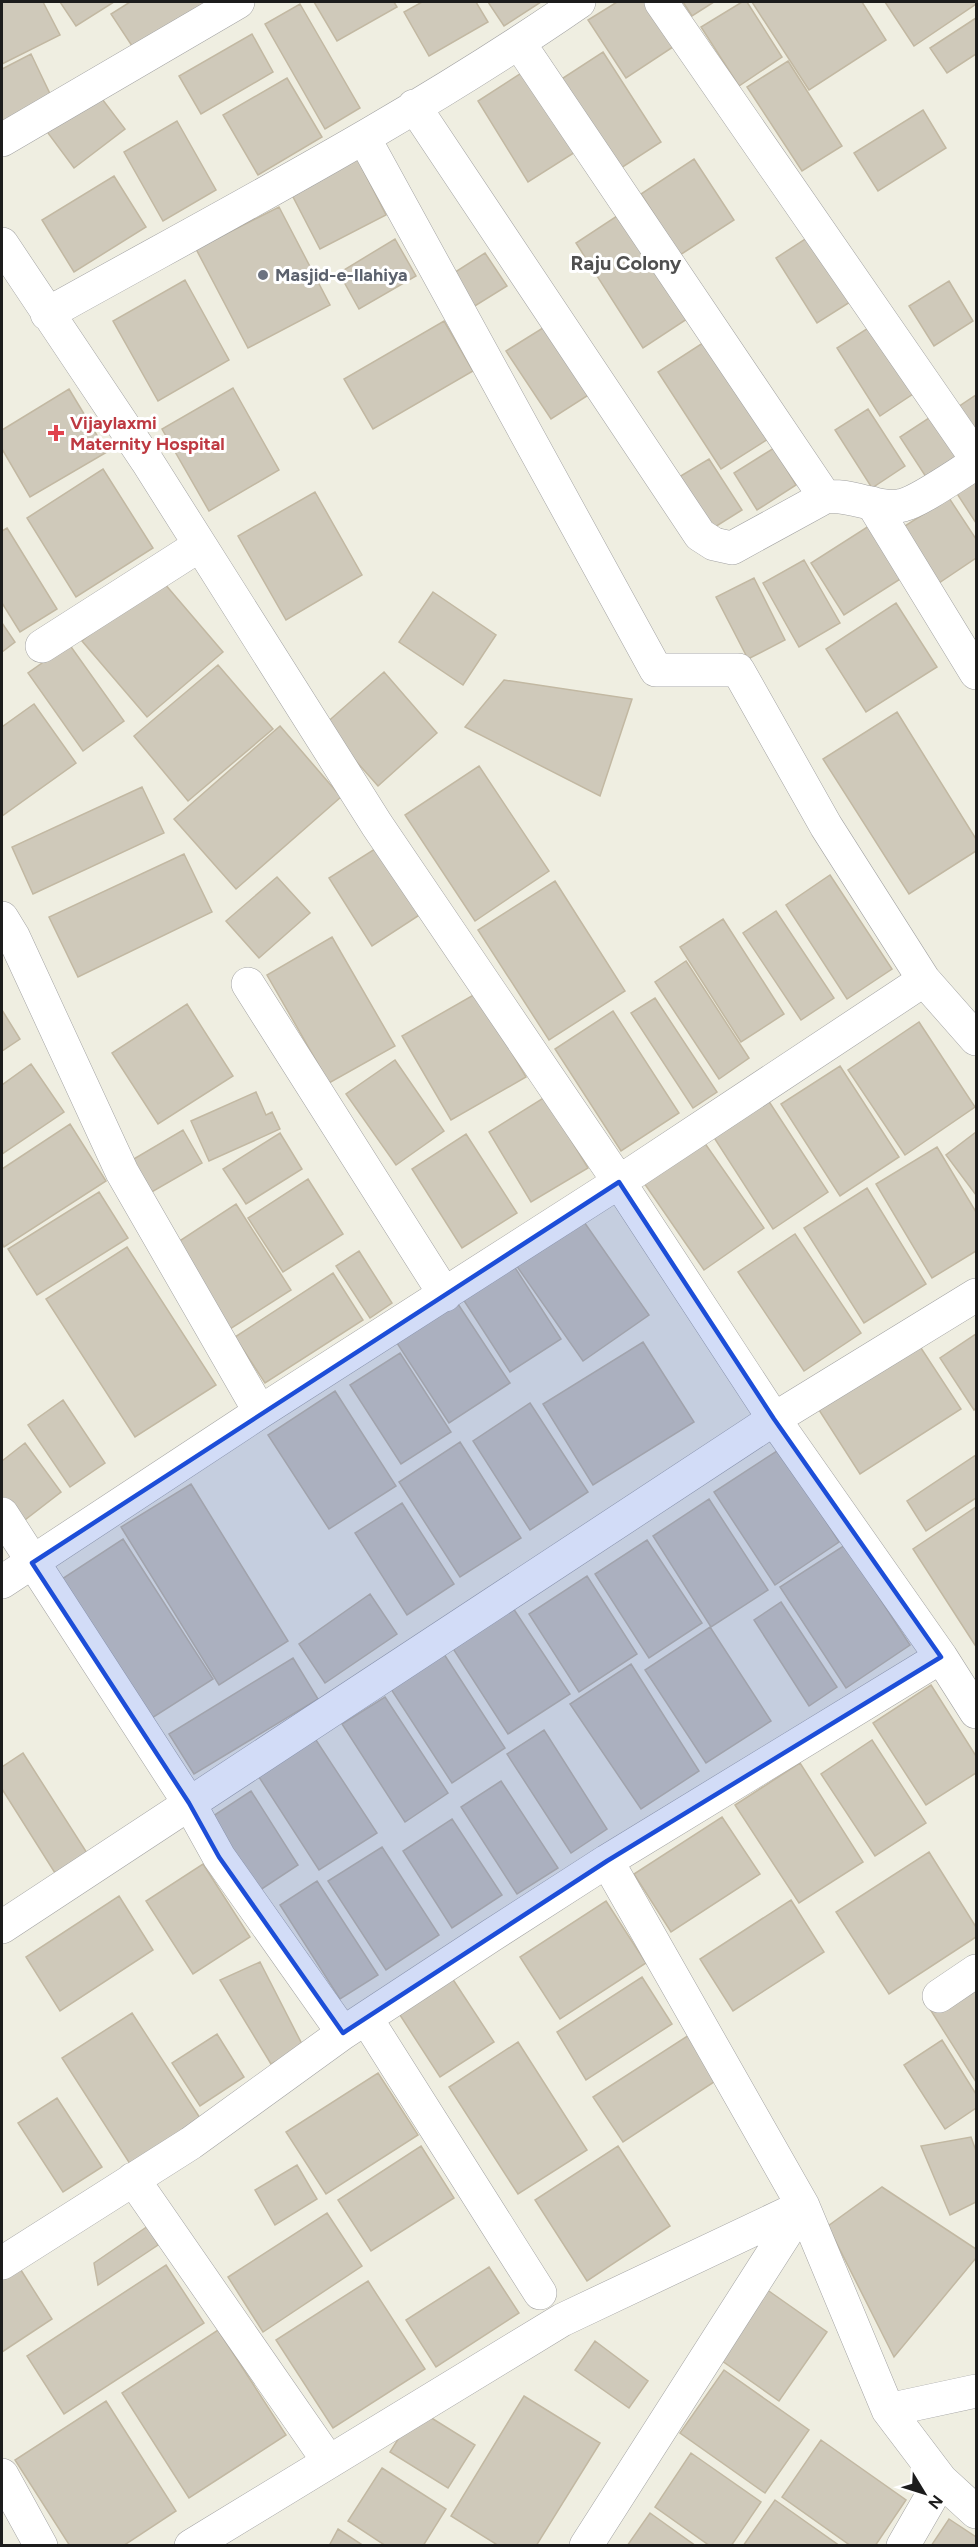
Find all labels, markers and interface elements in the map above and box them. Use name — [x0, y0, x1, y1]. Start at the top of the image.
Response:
district label: Raju Colony — [571, 251, 682, 275]
place label: Masjid-e-Ilahiya — [275, 264, 408, 286]
marker: Masjid-e-Ilahiya — [256, 268, 270, 282]
place label: Vijaylaxmi Maternity Hospital — [70, 412, 225, 455]
marker: Vijaylaxmi Maternity Hospital — [47, 424, 65, 442]
north arrow — [894, 2463, 954, 2523]
text: N — [924, 2491, 947, 2513]

